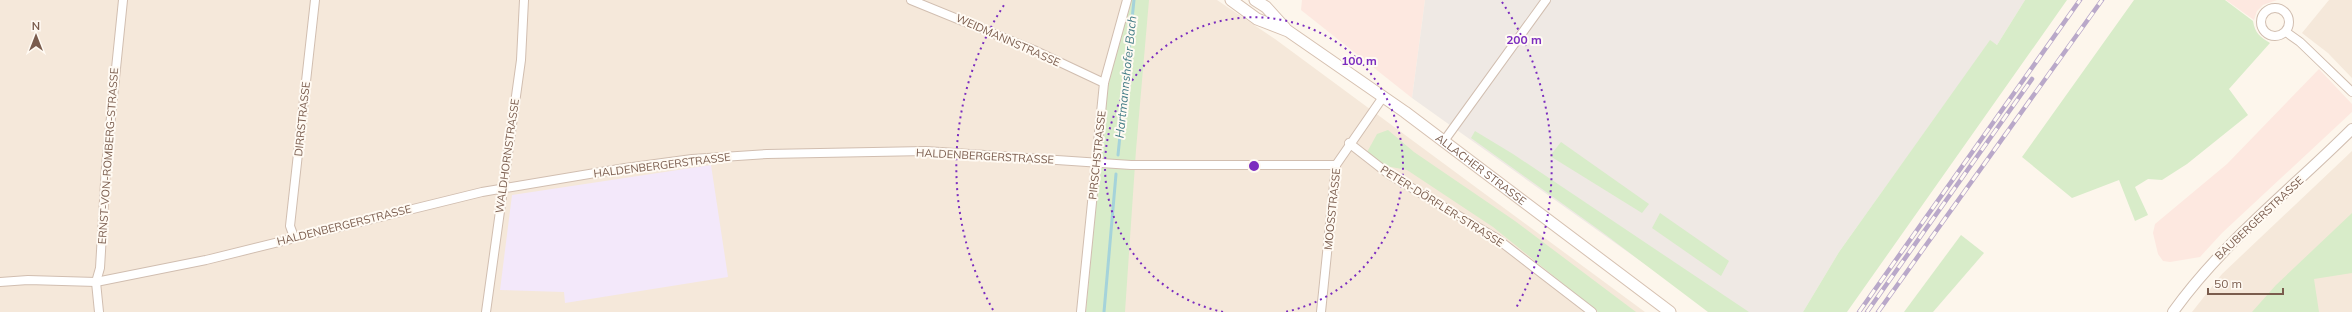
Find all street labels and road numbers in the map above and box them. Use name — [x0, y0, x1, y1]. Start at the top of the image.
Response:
street label: WEIDMANNSTRASSE — [954, 11, 1062, 69]
street label: ERNST-VON-ROMBERG-STRASSE — [95, 67, 121, 245]
street label: DIRRSTRASSE — [291, 81, 313, 157]
street label: WALDHORNSTRASSE — [492, 98, 522, 214]
street label: PIRSCHSTRASSE — [1085, 110, 1109, 200]
street label: ALLACHER STRASSE — [1433, 131, 1529, 208]
street label: HALDENBERGERSTRASSE — [916, 145, 1054, 167]
street label: HALDENBERGERSTRASSE — [593, 150, 731, 180]
street label: PETER-DÖRFLER-STRASSE — [1378, 162, 1506, 250]
street label: MOOSSTRASSE — [1321, 167, 1343, 251]
street label: BAUBERGERSTRASSE — [2212, 173, 2306, 263]
street label: HALDENBERGERSTRASSE — [275, 202, 413, 248]

